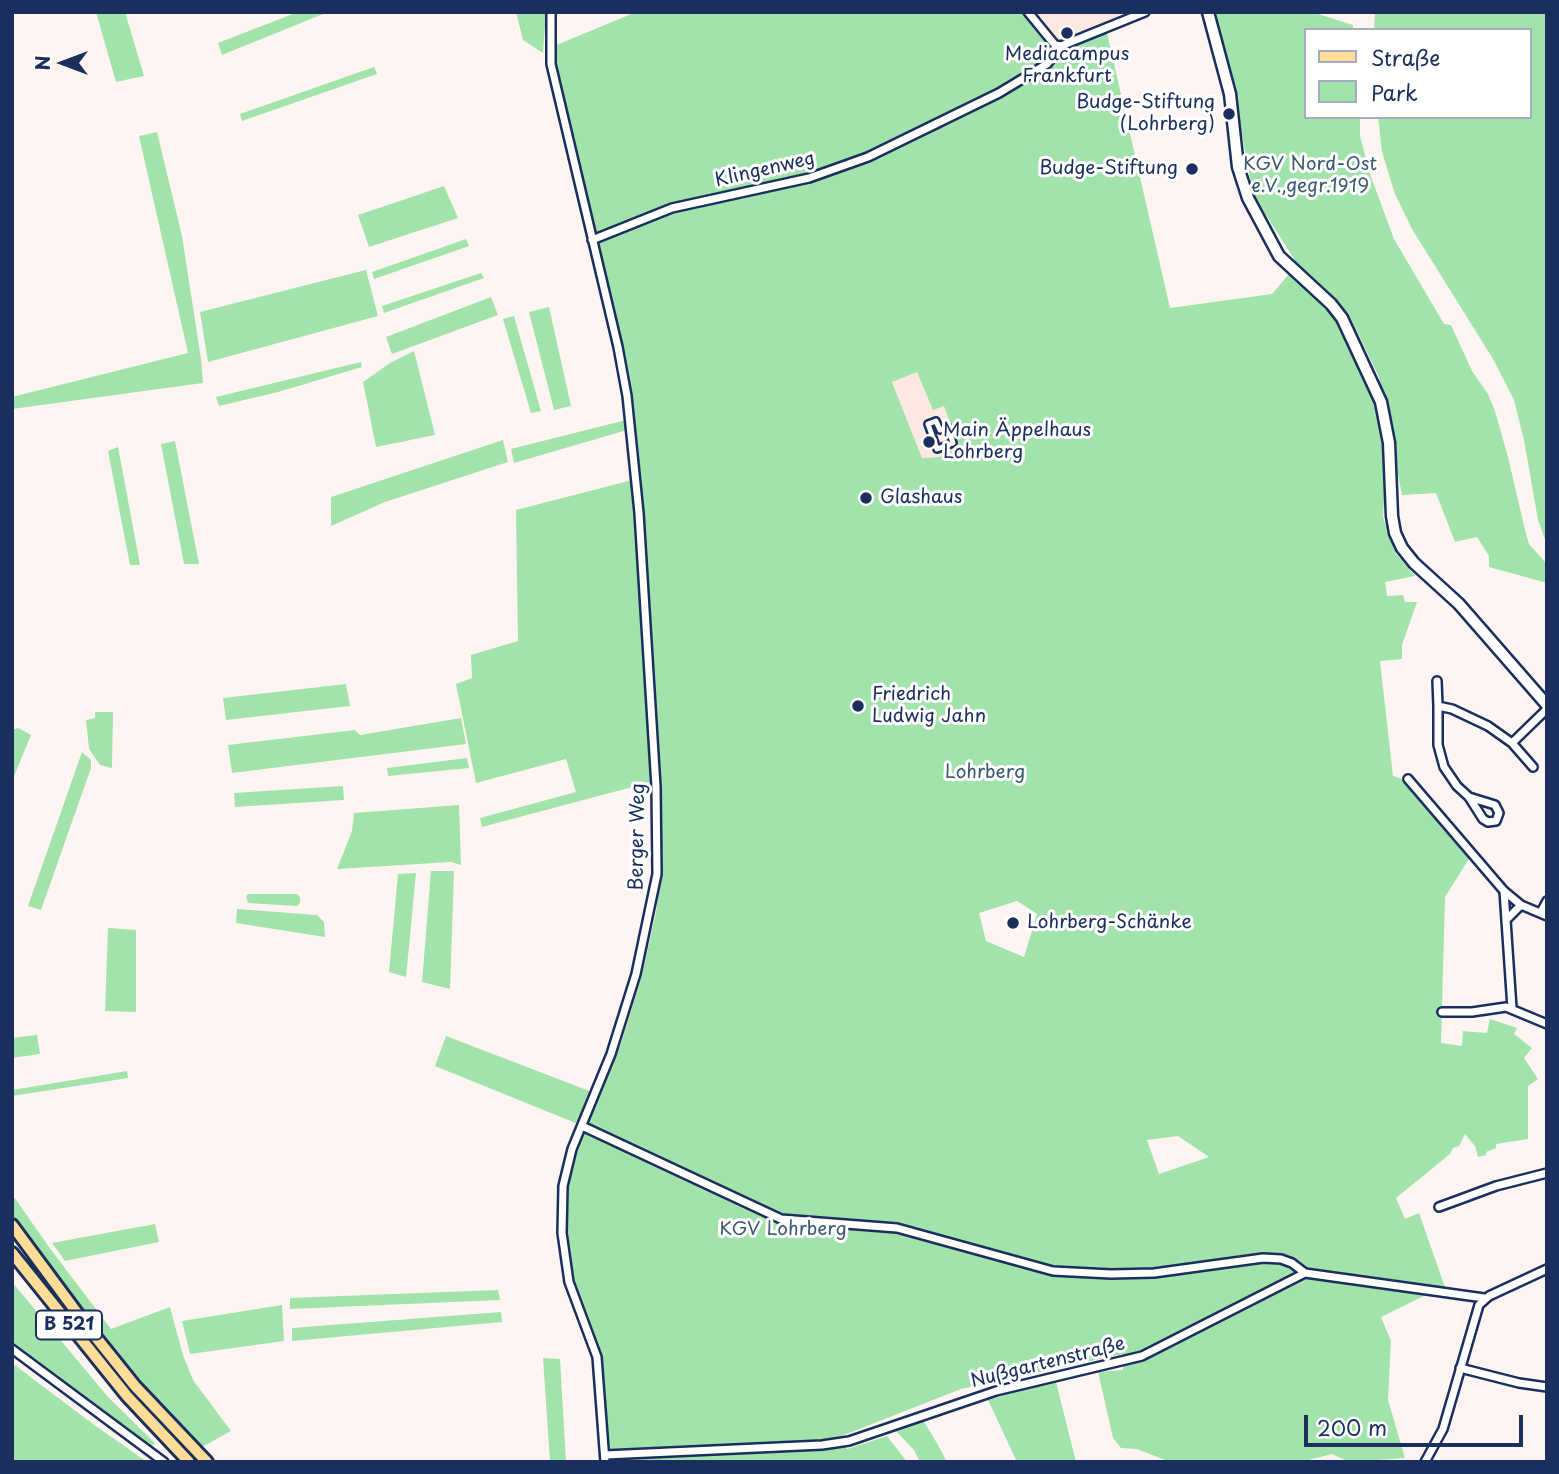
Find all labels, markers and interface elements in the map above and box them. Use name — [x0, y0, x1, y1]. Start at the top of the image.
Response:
marker: Mediacampus Frankfurt — [1059, 25, 1075, 41]
north arrow — [28, 28, 98, 98]
legend — [1304, 28, 1531, 119]
text: Straße — [1371, 41, 1440, 73]
place label: Mediacampus Frankfurt — [1005, 44, 1129, 88]
text: N — [28, 55, 56, 71]
text: Park — [1371, 76, 1418, 108]
place label: Budge-Stiftung (Lohrberg) — [1076, 92, 1215, 136]
marker: Budge-Stiftung (Lohrberg) — [1221, 106, 1237, 122]
street label: Klingenweg — [713, 147, 817, 193]
park label: KGV Nord-Ost e.V.,gegr.1919 — [1243, 154, 1377, 198]
place label: Budge-Stiftung — [1039, 158, 1178, 180]
marker: Budge-Stiftung — [1184, 161, 1200, 177]
place label: Main Äppelhaus Lohrberg — [943, 420, 1091, 464]
marker: Main Äppelhaus Lohrberg — [921, 434, 937, 450]
place label: Glashaus — [880, 487, 962, 509]
marker: Glashaus — [858, 490, 874, 506]
place label: Friedrich Ludwig Jahn — [872, 684, 986, 728]
marker: Friedrich Ludwig Jahn — [850, 698, 866, 714]
park label: Lohrberg — [945, 762, 1025, 784]
street label: Berger Weg — [626, 783, 650, 891]
place label: Lohrberg-Schänke — [1027, 912, 1192, 934]
marker: Lohrberg-Schänke — [1005, 915, 1021, 931]
park label: KGV Lohrberg — [719, 1219, 847, 1241]
road number: B 521 — [36, 1310, 102, 1340]
street label: Nußgartenstraße — [968, 1333, 1128, 1393]
scale bar — [1307, 1400, 1526, 1444]
text: 200 m — [1317, 1411, 1387, 1443]

